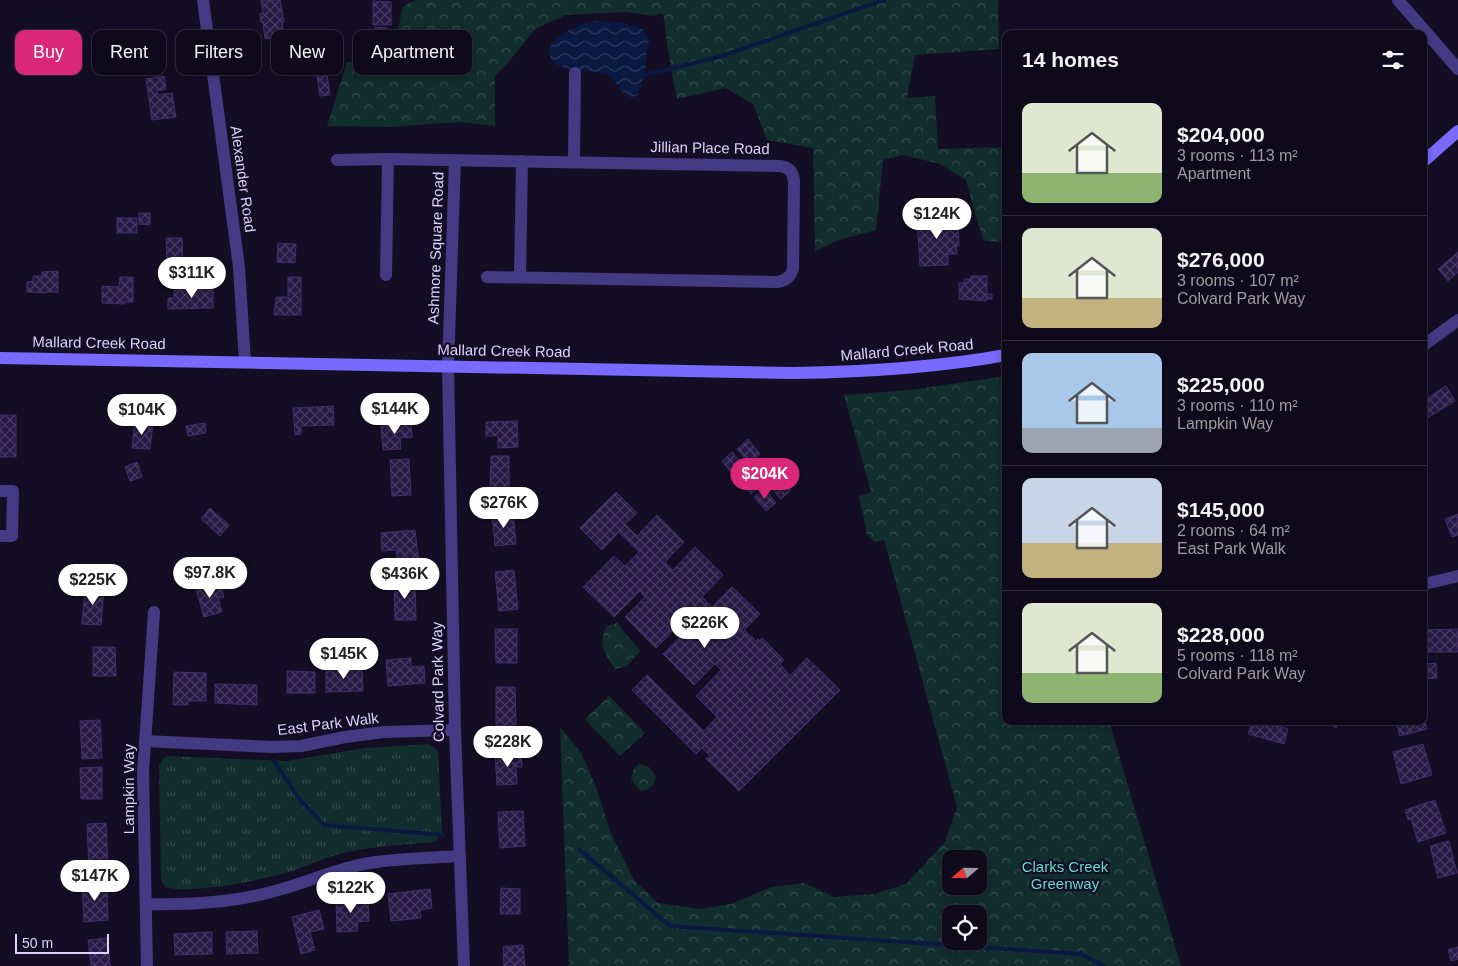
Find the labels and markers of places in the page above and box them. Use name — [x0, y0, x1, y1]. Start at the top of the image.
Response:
pin: $124K — [902, 198, 972, 240]
pin: $311K — [157, 256, 227, 299]
pin: $144K — [360, 392, 430, 435]
pin: $104K — [107, 394, 177, 436]
pin: $204K — [730, 458, 800, 500]
pin: $276K — [469, 486, 539, 529]
pin: $97.8K — [169, 556, 251, 599]
pin: $436K — [370, 558, 440, 600]
pin: $225K — [58, 564, 128, 606]
pin: $226K — [670, 606, 740, 649]
pin: $145K — [309, 638, 379, 680]
pin: $228K — [473, 726, 543, 768]
pin: $147K — [60, 860, 130, 902]
pin: $122K — [316, 872, 386, 914]

